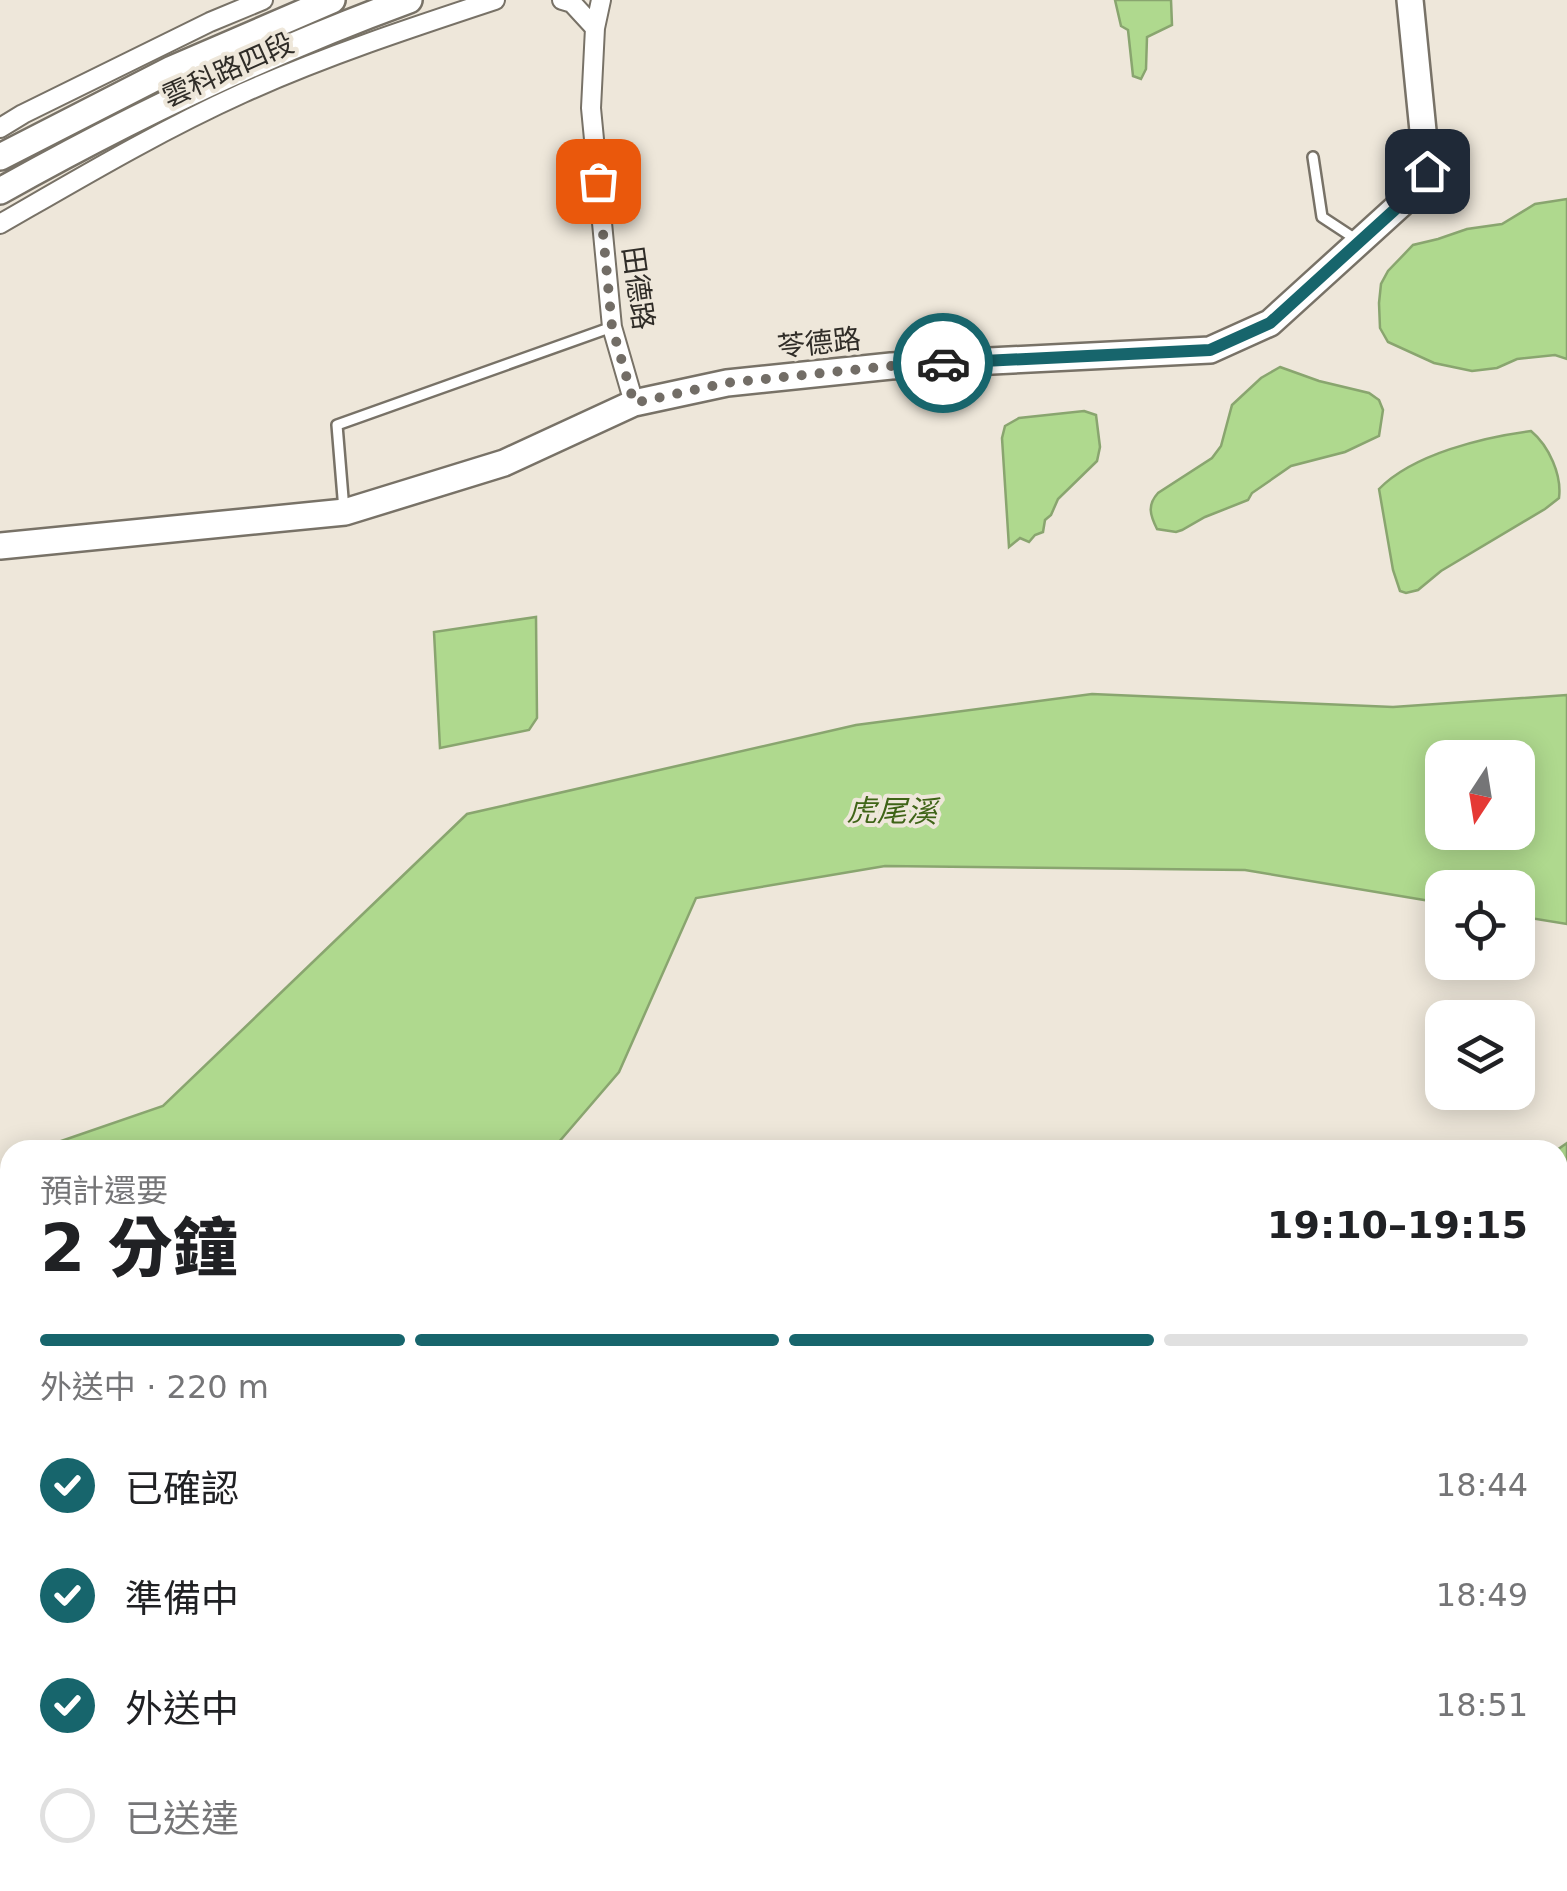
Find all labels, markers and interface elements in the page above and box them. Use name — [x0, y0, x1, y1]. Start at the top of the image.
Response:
street label: 雲科路四段 — [157, 26, 299, 114]
pin — [1385, 129, 1470, 214]
pin — [556, 139, 641, 224]
icon: home — [1400, 144, 1455, 199]
icon: bag — [571, 154, 626, 209]
street label: 田德路 — [616, 244, 660, 332]
courier — [893, 313, 993, 413]
street label: 苓德路 — [775, 322, 863, 364]
icon: car — [916, 336, 971, 391]
north arrow — [1425, 740, 1535, 850]
map controls — [1425, 740, 1535, 1110]
water label: 虎尾溪 — [847, 793, 941, 829]
button: locate — [1425, 870, 1535, 980]
button: layers — [1425, 1000, 1535, 1110]
text: 預計還要 — [40, 1172, 168, 1210]
text: 19:10–19:15 — [1267, 1203, 1528, 1247]
text: 2 分鐘 — [40, 1211, 238, 1286]
text: 外送中 · 220 m — [40, 1368, 269, 1406]
icon: check — [40, 1458, 95, 1513]
text: 18:44 — [1436, 1466, 1528, 1504]
text: 已確認 — [125, 1467, 239, 1511]
icon: check — [40, 1568, 95, 1623]
text: 18:49 — [1436, 1576, 1528, 1614]
text: 準備中 — [125, 1577, 239, 1621]
icon: check — [40, 1678, 95, 1733]
text: 18:51 — [1436, 1686, 1528, 1724]
text: 外送中 — [125, 1687, 239, 1731]
text: 已送達 — [125, 1797, 239, 1841]

